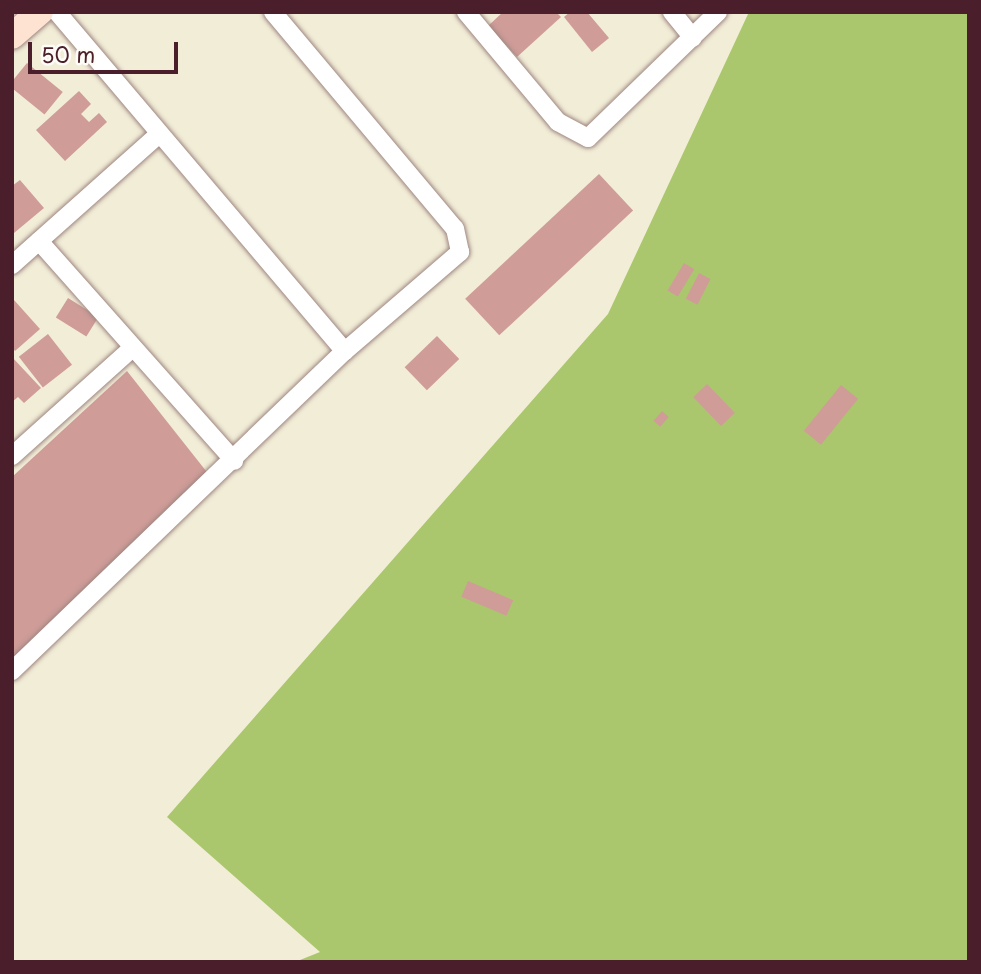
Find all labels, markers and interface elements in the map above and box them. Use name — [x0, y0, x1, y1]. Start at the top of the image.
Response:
scale bar — [32, 28, 182, 72]
text: 50 m — [41, 38, 95, 70]

